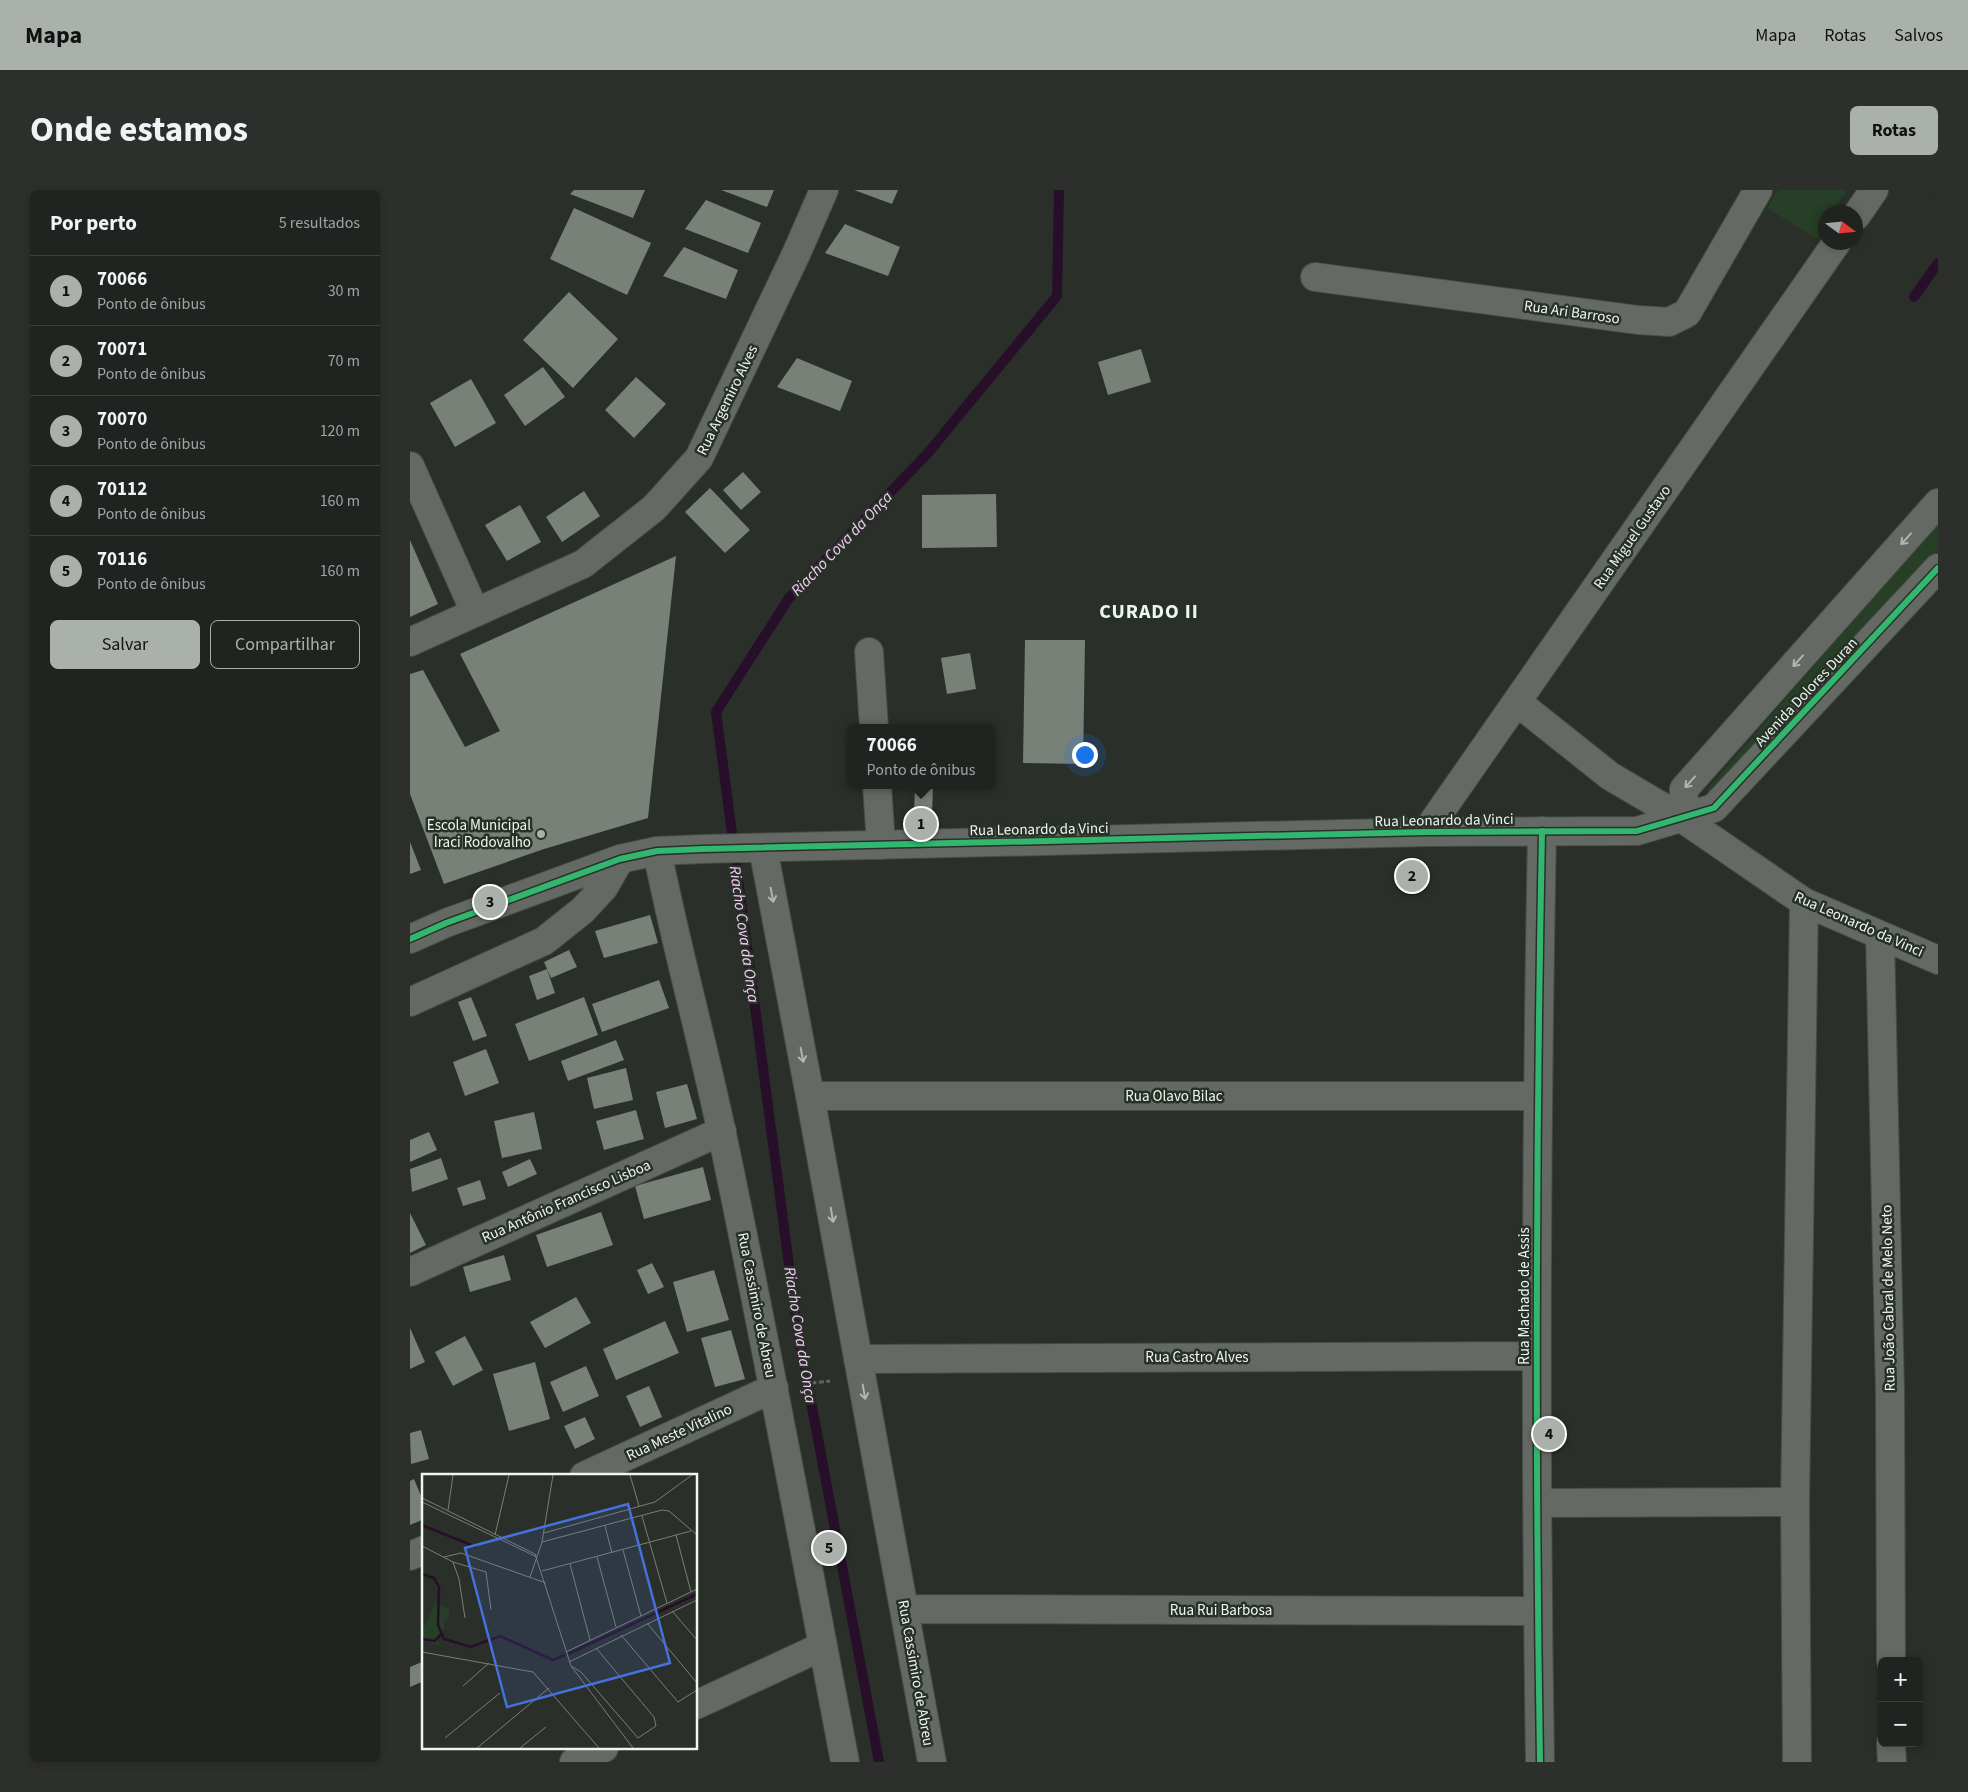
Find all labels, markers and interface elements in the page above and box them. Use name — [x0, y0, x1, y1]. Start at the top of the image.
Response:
text: Mapa — [25, 18, 82, 53]
text: Mapa — [1755, 23, 1796, 48]
text: Rotas — [1824, 23, 1866, 48]
text: Salvos — [1894, 23, 1943, 48]
text: Onde estamos — [30, 105, 248, 155]
button: Rotas — [1850, 106, 1938, 155]
north arrow — [1818, 205, 1863, 250]
text: Por perto — [50, 208, 137, 238]
text: 5 resultados — [279, 212, 360, 234]
text: 70066 — [97, 266, 147, 293]
text: 1 — [62, 280, 70, 302]
text: 30 m — [328, 280, 360, 302]
text: Ponto de ônibus — [97, 293, 206, 315]
street label: Rua Ari Barroso — [1523, 295, 1621, 330]
text: 70071 — [97, 336, 147, 363]
street label: Rua Argemiro Alves — [692, 342, 763, 459]
text: 2 — [62, 350, 70, 372]
text: 70 m — [328, 350, 360, 372]
text: Ponto de ônibus — [97, 363, 206, 385]
text: 70070 — [97, 406, 147, 433]
text: 3 — [62, 420, 70, 442]
text: 120 m — [320, 420, 360, 442]
text: Ponto de ônibus — [97, 433, 206, 455]
text: 70112 — [97, 476, 147, 503]
street label: Rua Miguel Gustavo — [1589, 481, 1676, 594]
water label: Riacho Cova da Onça — [786, 486, 898, 601]
text: 4 — [62, 490, 70, 512]
text: 160 m — [320, 490, 360, 512]
text: Ponto de ônibus — [97, 503, 206, 525]
one-way arrow — [1900, 533, 1911, 546]
text: 70116 — [97, 546, 147, 573]
text: 5 — [62, 560, 70, 582]
text: 160 m — [320, 560, 360, 582]
text: Ponto de ônibus — [97, 573, 206, 595]
district label: CURADO II — [1099, 598, 1199, 626]
button: Salvar — [50, 620, 200, 669]
button: Compartilhar — [210, 620, 360, 669]
street label: Avenida Dolores Duran — [1750, 633, 1863, 752]
one-way arrow — [1792, 654, 1803, 667]
popup — [847, 724, 995, 789]
text: 70066 — [867, 732, 917, 759]
your location — [1072, 742, 1098, 768]
text: Ponto de ônibus — [867, 759, 975, 781]
one-way arrow — [1684, 776, 1695, 789]
pin: 1 — [905, 805, 937, 843]
street label: Rua Leonardo da Vinci — [1374, 809, 1514, 832]
place label: Escola Municipal Iraci Rodovalho — [427, 815, 531, 853]
street label: Rua Leonardo da Vinci — [969, 818, 1109, 841]
marker: Escola Municipal Iraci Rodovalho — [535, 828, 547, 840]
pin: 2 — [1396, 857, 1428, 895]
water label: Riacho Cova da Onça — [724, 864, 765, 1004]
pin: 3 — [474, 883, 506, 921]
one-way arrow — [767, 887, 777, 903]
street label: Rua Leonardo da Vinci — [1791, 887, 1927, 962]
one-way arrow — [798, 1047, 808, 1063]
street label: Rua Olavo Bilac — [1125, 1086, 1223, 1107]
street label: Rua Antônio Francisco Lisboa — [478, 1155, 654, 1248]
street label: Rua João Cabral de Melo Neto — [1876, 1204, 1901, 1392]
one-way arrow — [827, 1206, 837, 1222]
street label: Rua Machado de Assis — [1514, 1227, 1535, 1365]
street label: Rua Cassimiro de Abreu — [732, 1231, 781, 1380]
water label: Riacho Cova da Onça — [778, 1265, 822, 1405]
street label: Rua Castro Alves — [1145, 1347, 1249, 1368]
one-way arrow — [859, 1384, 869, 1400]
street label: Rua Meste Vitalino — [623, 1399, 736, 1466]
pin: 4 — [1533, 1415, 1565, 1453]
inset map — [422, 1474, 698, 1750]
pin: 5 — [813, 1529, 845, 1567]
street label: Rua Cassimiro de Abreu — [892, 1598, 939, 1748]
street label: Rua Rui Barbosa — [1170, 1600, 1272, 1621]
map controls — [1878, 1657, 1923, 1747]
button: + — [1878, 1657, 1923, 1702]
button: − — [1878, 1702, 1923, 1747]

